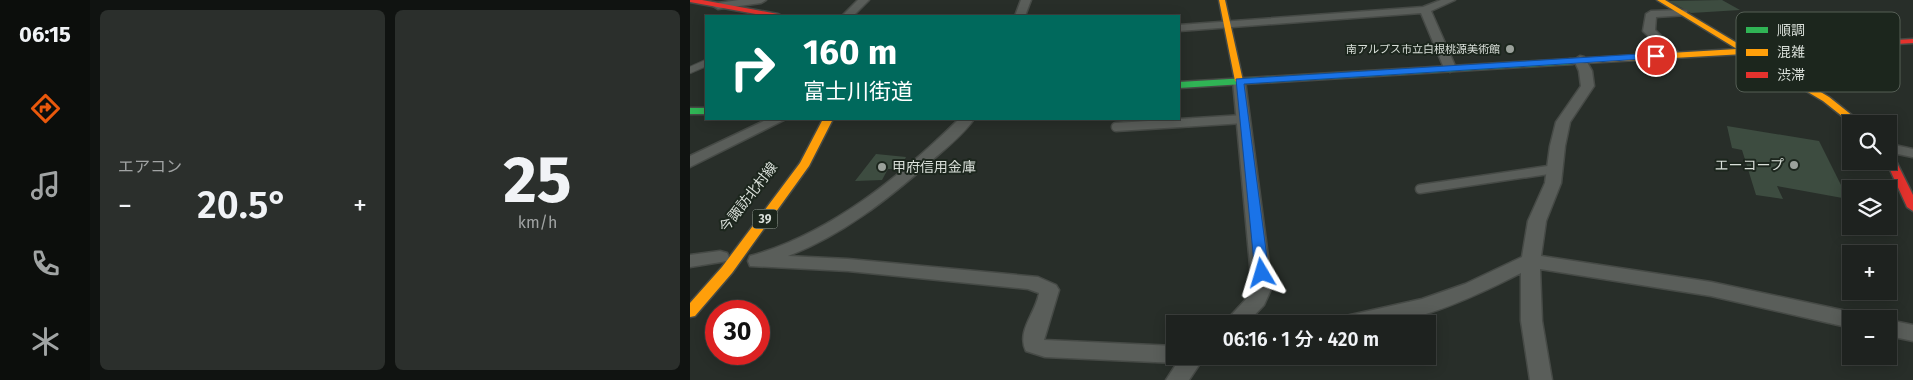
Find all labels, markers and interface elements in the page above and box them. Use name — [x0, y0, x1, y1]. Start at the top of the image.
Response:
legend — [1736, 12, 1900, 92]
text: 06:15 — [19, 21, 71, 48]
text: 順調 — [1777, 22, 1805, 39]
text: 160 m — [803, 31, 897, 73]
icon: right — [720, 35, 785, 100]
pin — [1635, 35, 1677, 77]
icon: arrive — [1642, 42, 1670, 70]
place label: 南アルプス市立白根桃源美術館 — [1346, 43, 1500, 56]
marker: 南アルプス市立白根桃源美術館 — [1504, 43, 1516, 55]
text: 混雑 — [1777, 44, 1805, 61]
text: 渋滞 — [1777, 67, 1805, 84]
text: 富士川街道 — [803, 78, 913, 105]
icon: directions — [28, 91, 63, 126]
map controls — [1842, 115, 1897, 365]
button: search — [1842, 115, 1897, 170]
text: 25 — [503, 141, 572, 219]
text: エアコン — [118, 157, 182, 176]
place label: エーコープ — [1715, 157, 1784, 174]
street label: 今諏訪北村線 — [716, 159, 781, 236]
place label: 甲府信用金庫 — [892, 159, 976, 176]
marker: エーコープ — [1788, 159, 1800, 171]
marker: 甲府信用金庫 — [876, 161, 888, 173]
icon: music — [28, 168, 63, 203]
button: layers — [1842, 180, 1897, 235]
text: 20.5° — [197, 182, 288, 228]
text: − — [118, 189, 132, 222]
text: + — [353, 189, 367, 222]
road number: 39 — [752, 210, 778, 228]
text: km/h — [518, 213, 557, 232]
button: + — [1842, 245, 1897, 300]
icon: phone — [28, 246, 63, 281]
position arrow — [1235, 246, 1287, 298]
speed limit sign: 30 — [705, 300, 770, 365]
button: − — [1842, 310, 1897, 365]
icon: climate — [28, 324, 63, 359]
text: 06:16 · 1 分 · 420 m — [1223, 328, 1379, 351]

